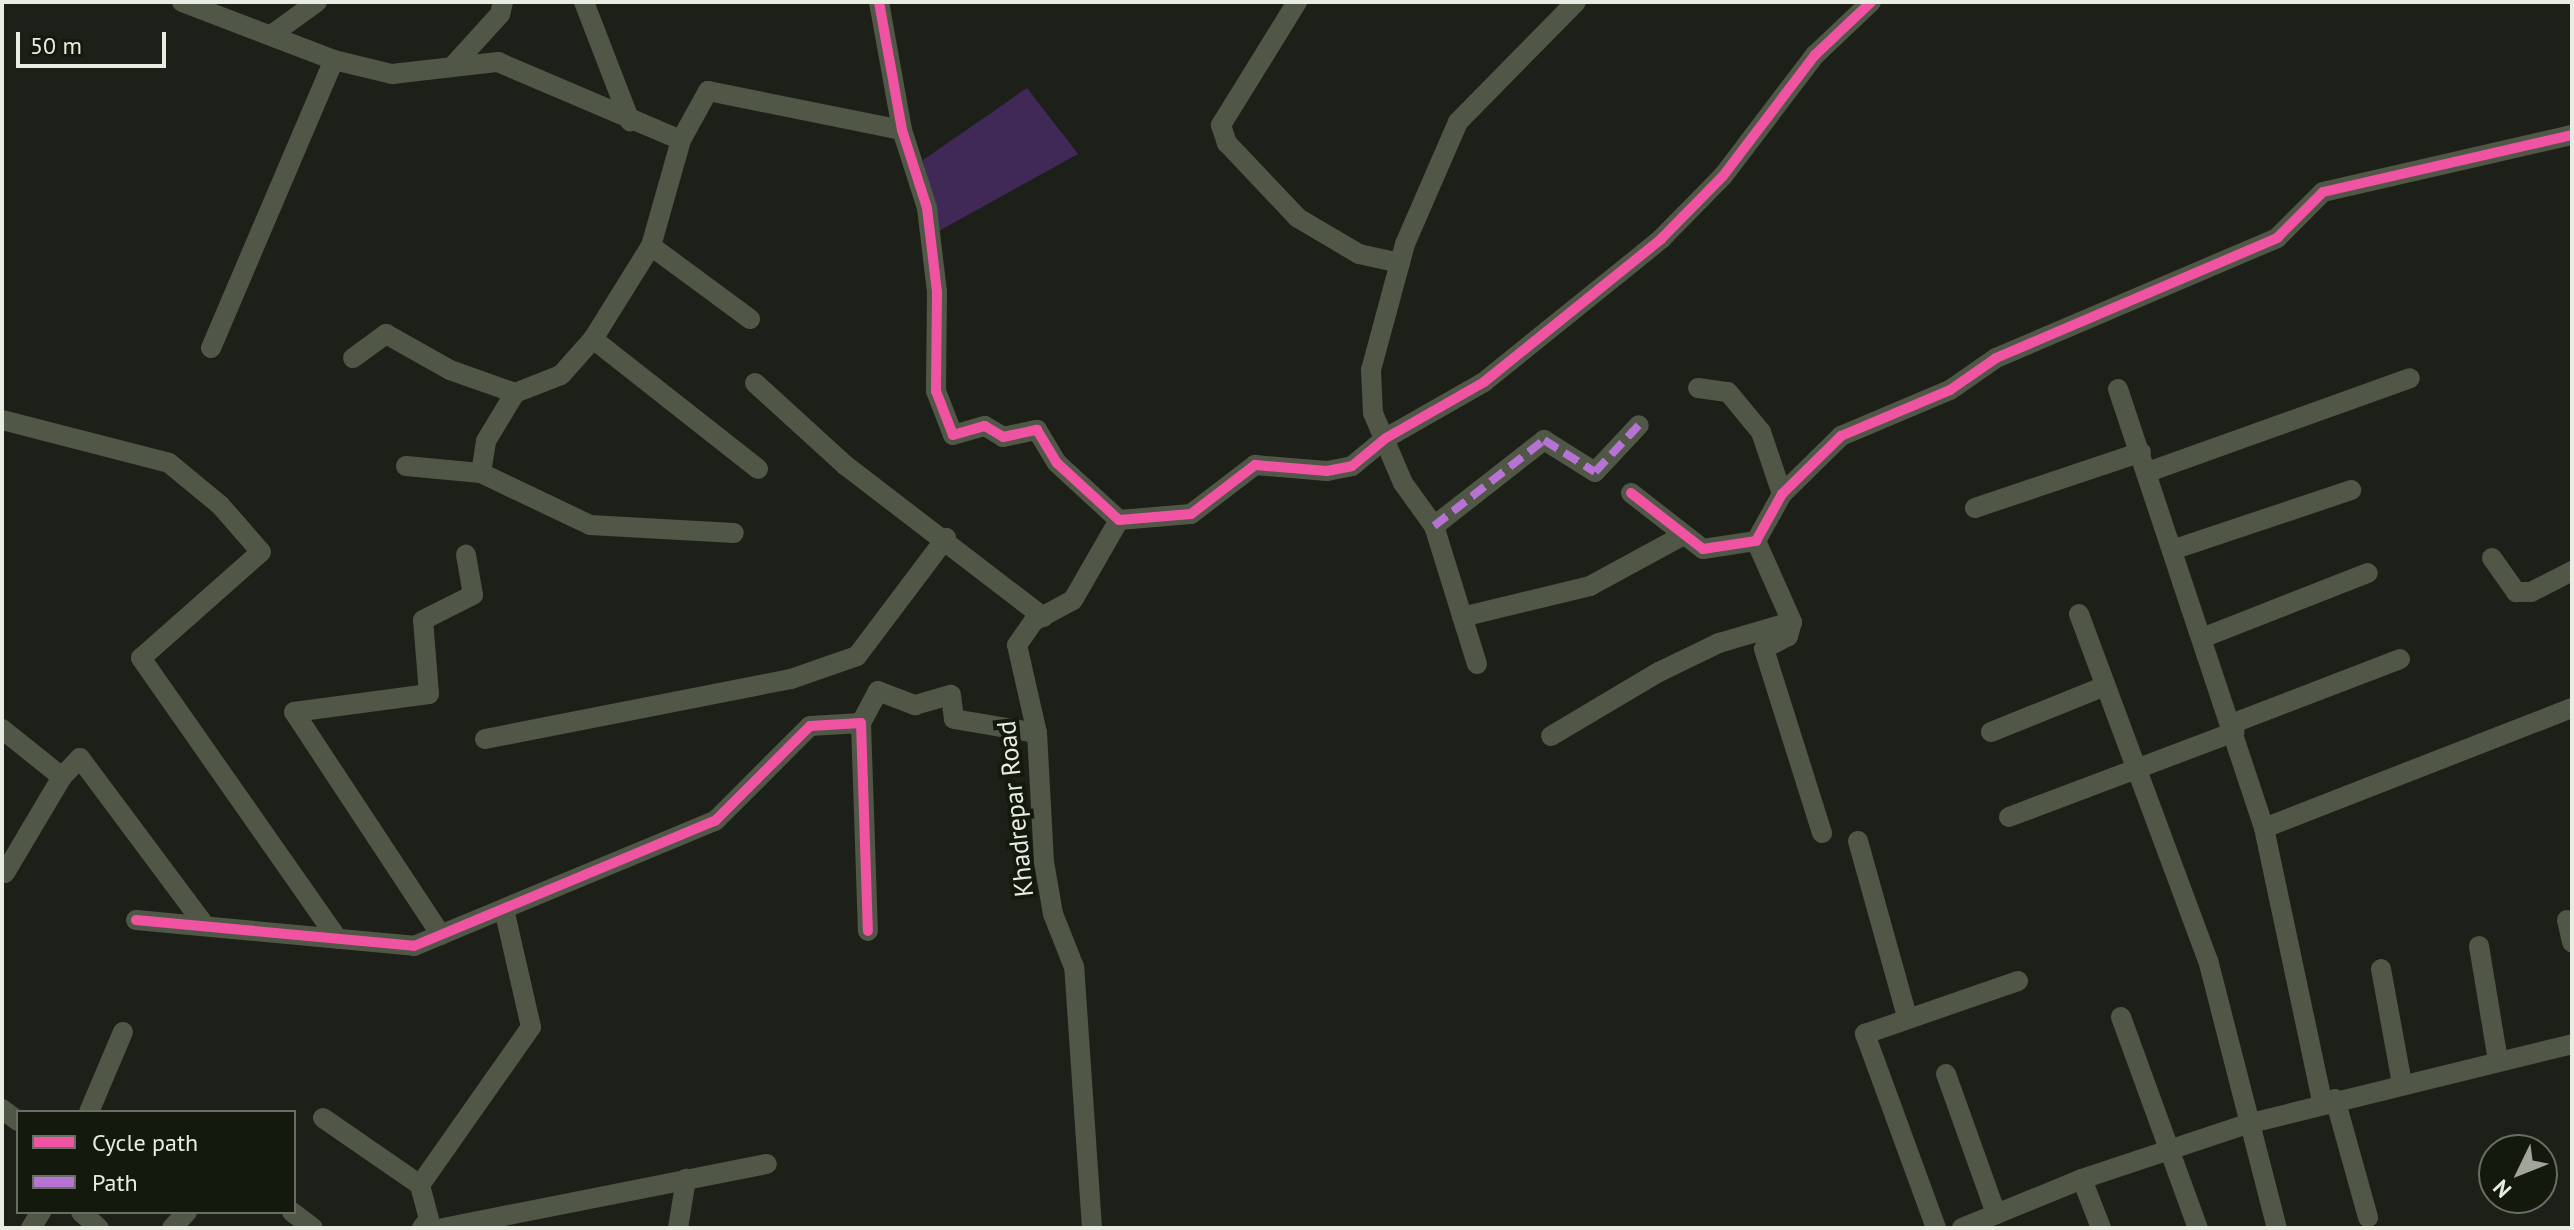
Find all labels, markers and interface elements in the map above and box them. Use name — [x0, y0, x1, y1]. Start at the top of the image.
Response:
scale bar — [20, 16, 170, 66]
text: 50 m — [30, 30, 82, 61]
street label: Khadrepar Road — [990, 719, 1040, 899]
legend — [16, 1110, 296, 1214]
text: Cycle path — [92, 1127, 198, 1158]
north arrow — [2478, 1134, 2558, 1214]
text: Path — [92, 1167, 138, 1198]
text: N — [2487, 1174, 2517, 1204]

